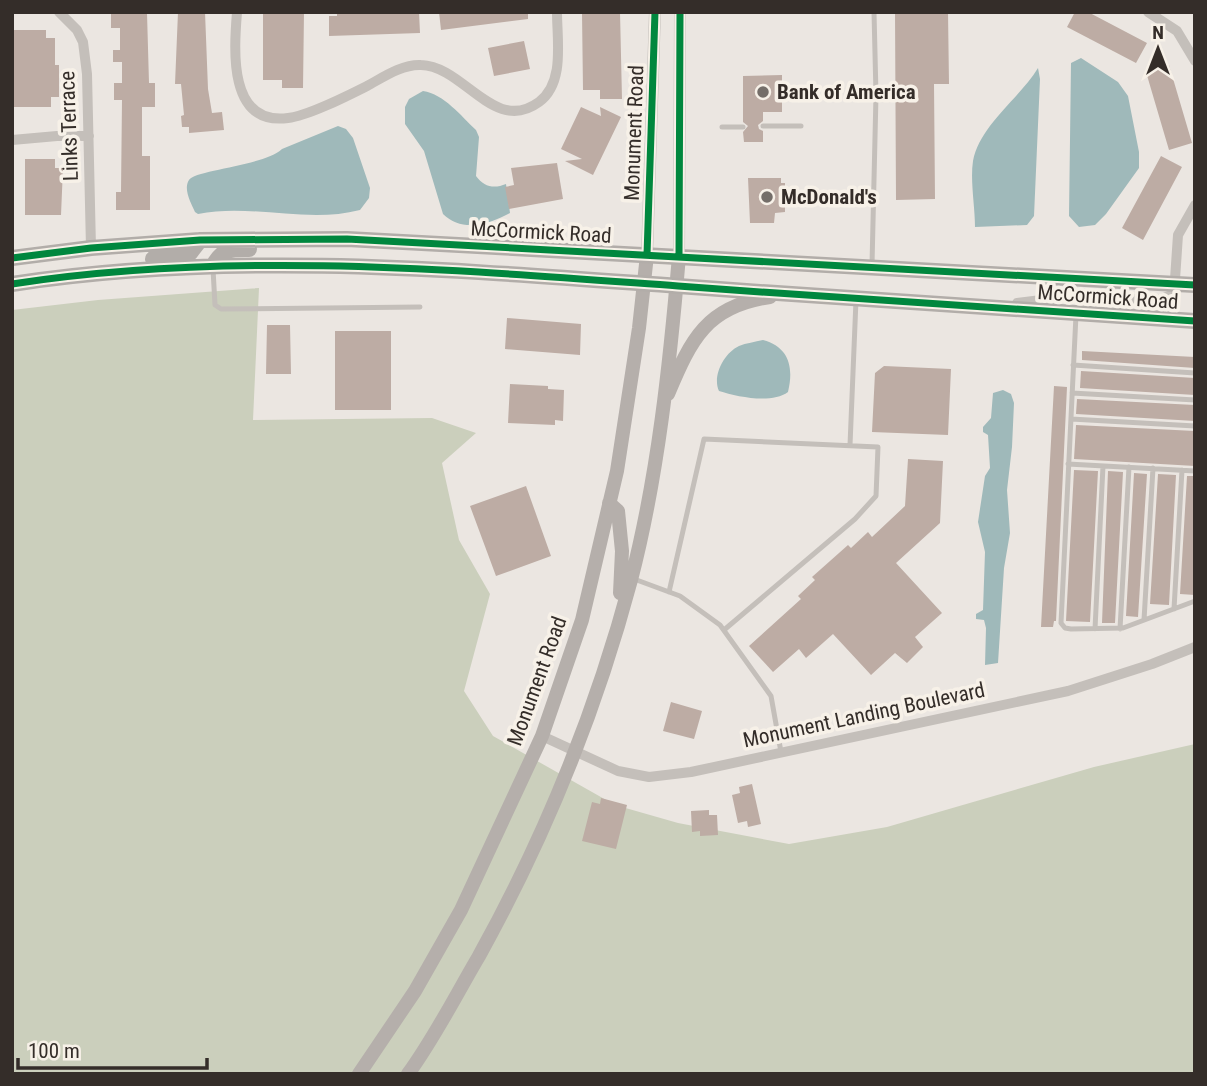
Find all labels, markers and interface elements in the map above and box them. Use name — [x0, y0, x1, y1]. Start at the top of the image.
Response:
north arrow — [1123, 14, 1193, 84]
text: N — [1152, 21, 1164, 44]
street label: Monument Road — [620, 65, 648, 201]
street label: Links Terrace — [55, 70, 83, 181]
place label: Bank of America — [777, 80, 916, 104]
marker: Bank of America — [755, 84, 771, 100]
place label: McDonald's — [781, 185, 877, 209]
marker: McDonald's — [759, 189, 775, 205]
street label: McCormick Road — [470, 216, 612, 248]
street label: McCormick Road — [1037, 280, 1179, 314]
street label: Monument Road — [503, 613, 571, 749]
street label: Monument Landing Boulevard — [741, 678, 987, 752]
scale bar — [18, 1026, 206, 1070]
text: 100 m — [28, 1039, 80, 1063]

